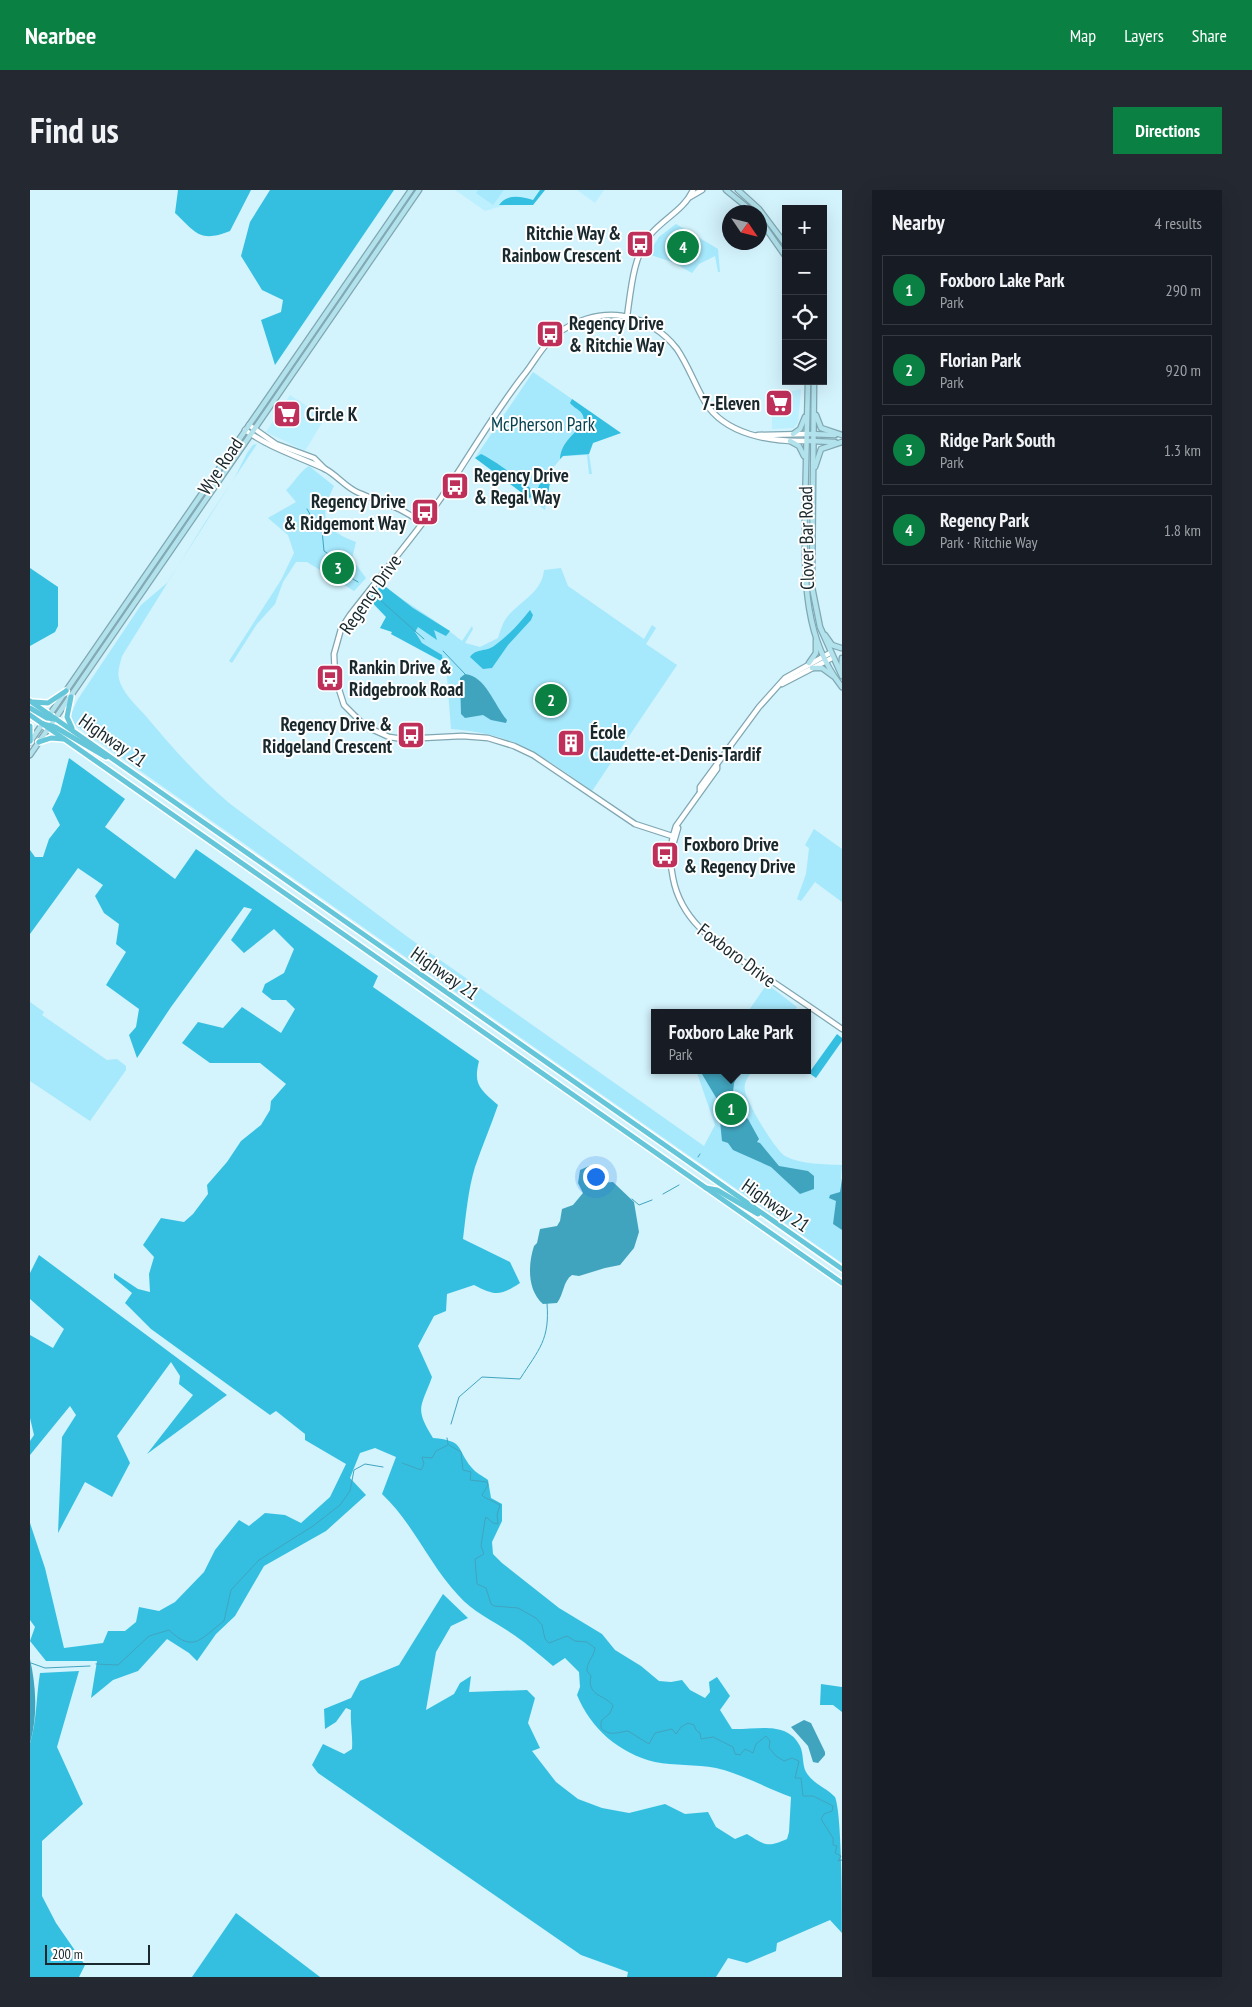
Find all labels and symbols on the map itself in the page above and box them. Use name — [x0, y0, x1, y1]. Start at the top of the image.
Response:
north arrow — [722, 205, 767, 250]
place label: Ritchie Way & Rainbow Crescent — [502, 221, 621, 267]
pin: 4 — [667, 228, 699, 266]
bus stop icon: Ritchie Way & Rainbow Crescent — [625, 229, 655, 259]
place label: Regency Drive & Ritchie Way — [569, 311, 665, 357]
bus stop icon: Regency Drive & Ritchie Way — [535, 319, 565, 349]
supermarket icon: 7-Eleven — [764, 388, 794, 418]
place label: 7-Eleven — [701, 391, 760, 415]
supermarket icon: Circle K — [272, 399, 302, 429]
place label: Circle K — [306, 402, 358, 426]
park label: McPherson Park — [491, 412, 596, 436]
street label: Wye Road — [192, 433, 248, 499]
place label: Regency Drive & Regal Way — [474, 463, 569, 509]
bus stop icon: Regency Drive & Regal Way — [440, 471, 470, 501]
street label: Clover Bar Road — [793, 486, 819, 590]
place label: Regency Drive & Ridgemont Way — [284, 489, 406, 535]
bus stop icon: Regency Drive & Ridgemont Way — [410, 497, 440, 527]
pin: 3 — [322, 549, 354, 587]
street label: Regency Drive — [334, 549, 406, 639]
place label: Rankin Drive & Ridgebrook Road — [349, 655, 464, 701]
bus stop icon: Rankin Drive & Ridgebrook Road — [315, 663, 345, 693]
pin: 2 — [535, 681, 567, 719]
street label: Highway 21 — [74, 708, 152, 772]
place label: Regency Drive & Ridgeland Crescent — [263, 712, 392, 758]
bus stop icon: Regency Drive & Ridgeland Crescent — [396, 720, 426, 750]
place label: École Claudette-et-Denis-Tardif — [590, 720, 762, 766]
building icon: École Claudette-et-Denis-Tardif — [556, 728, 586, 758]
place label: Foxboro Drive & Regency Drive — [684, 832, 796, 878]
bus stop icon: Foxboro Drive & Regency Drive — [650, 840, 680, 870]
street label: Foxboro Drive — [693, 918, 781, 992]
street label: Highway 21 — [406, 941, 484, 1005]
pin: 1 — [715, 1090, 747, 1128]
your location — [583, 1164, 609, 1190]
street label: Highway 21 — [737, 1173, 815, 1237]
scale bar — [45, 1942, 150, 1965]

